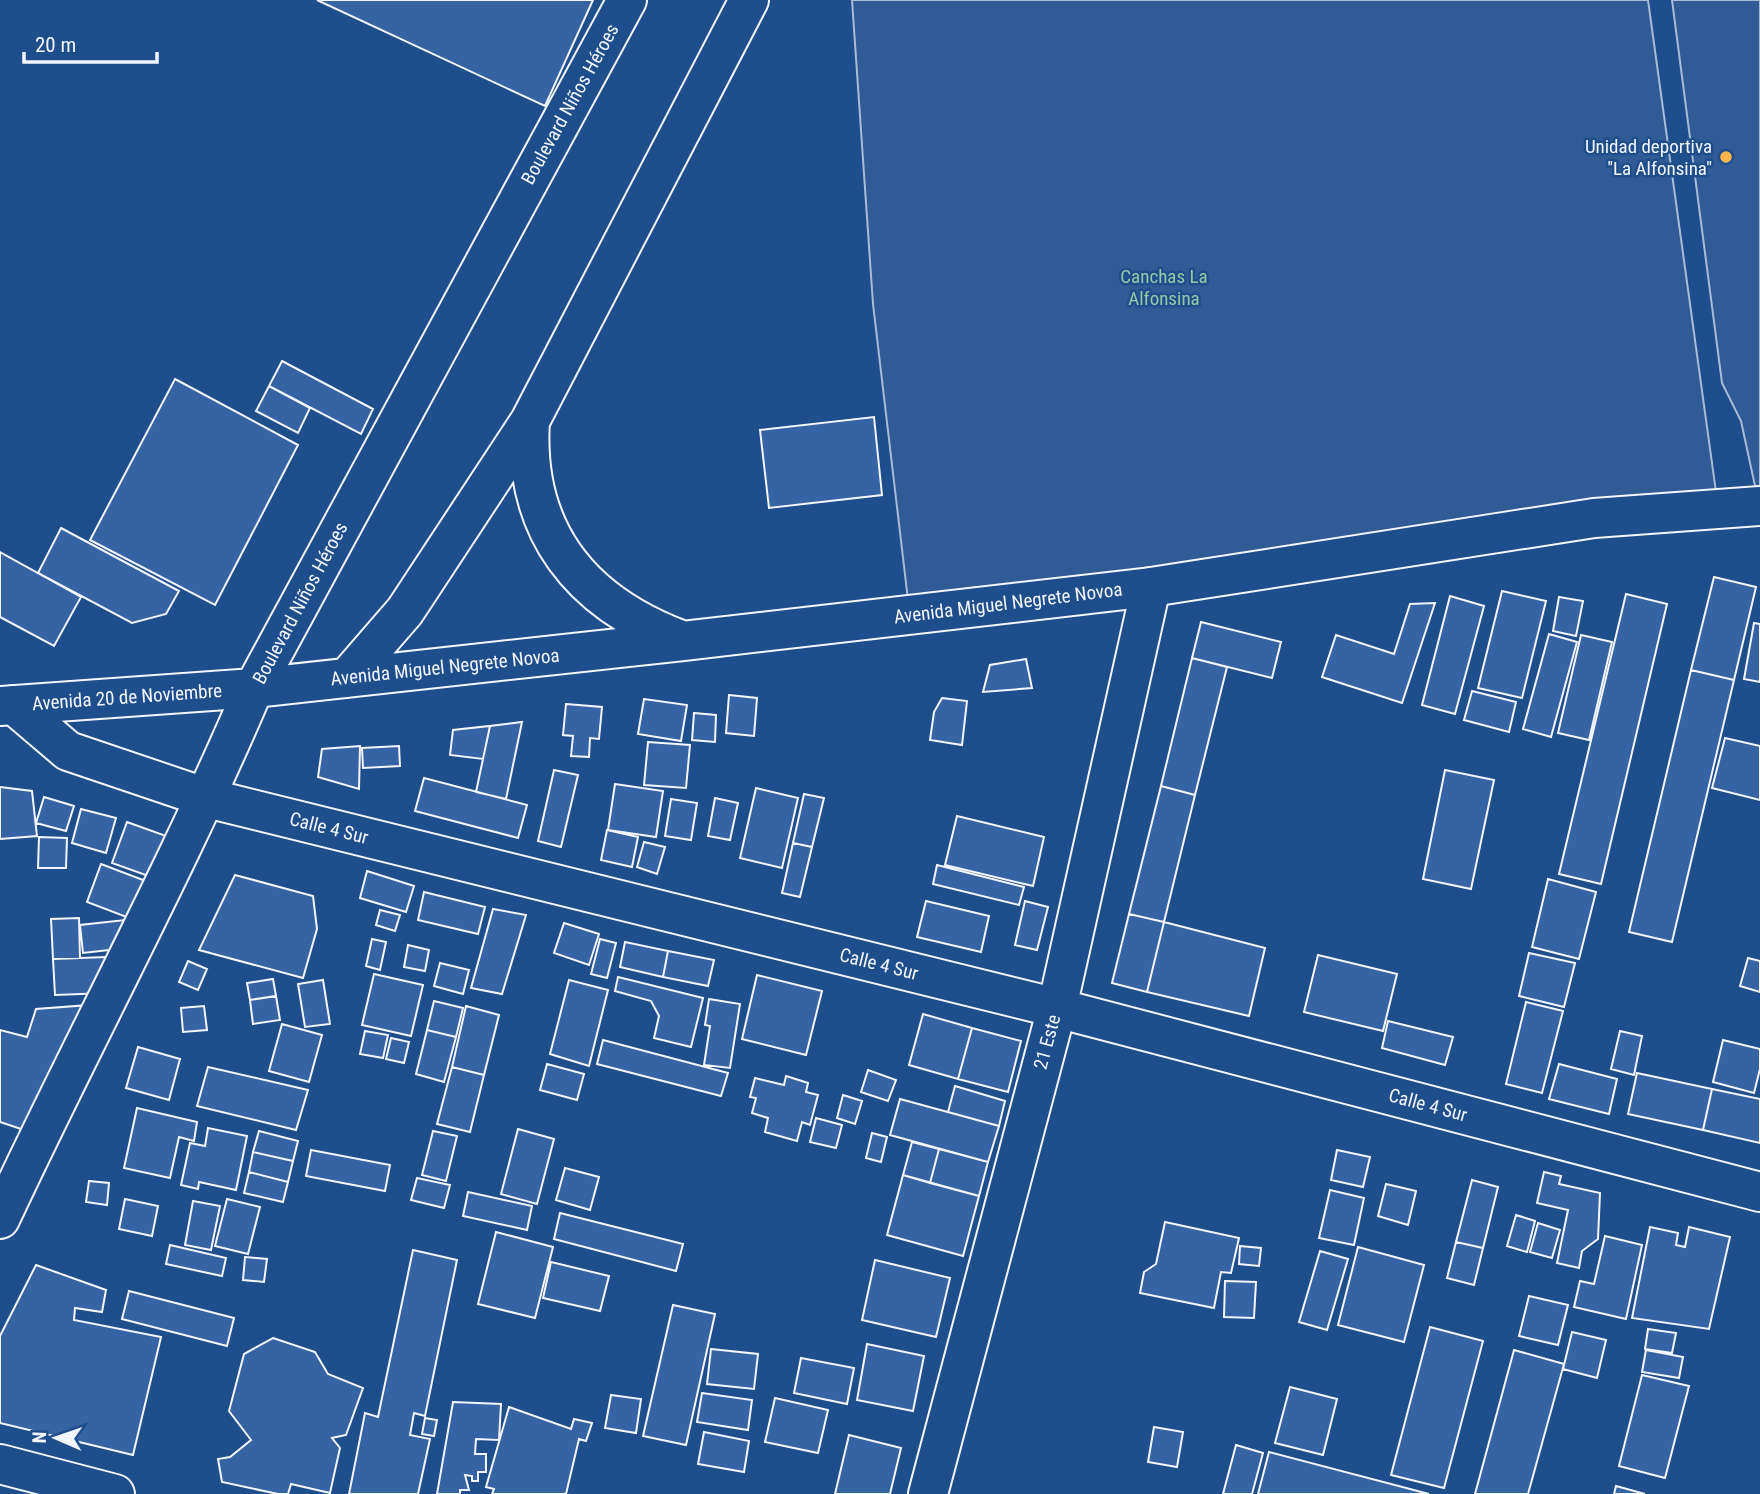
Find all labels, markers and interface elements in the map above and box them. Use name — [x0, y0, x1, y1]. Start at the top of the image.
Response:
street label: Boulevard Niños Héroes — [516, 20, 624, 188]
scale bar — [24, 21, 158, 65]
text: 20 m — [35, 33, 76, 57]
place label: Unidad deportiva ''La Alfonsina'' — [1585, 135, 1712, 180]
marker: Unidad deportiva ''La Alfonsina'' — [1718, 149, 1734, 165]
park label: Canchas La Alfonsina — [1120, 265, 1208, 310]
street label: Boulevard Niños Héroes — [248, 518, 352, 688]
street label: Avenida Miguel Negrete Novoa — [892, 578, 1124, 628]
street label: Avenida Miguel Negrete Novoa — [329, 644, 561, 690]
street label: Avenida 20 de Noviembre — [31, 679, 223, 715]
street label: Calle 4 Sur — [287, 807, 371, 849]
street label: Calle 4 Sur — [837, 943, 921, 985]
street label: 21 Este — [1029, 1012, 1065, 1072]
street label: Calle 4 Sur — [1386, 1083, 1470, 1127]
north arrow — [21, 1403, 91, 1473]
text: N — [28, 1431, 51, 1444]

